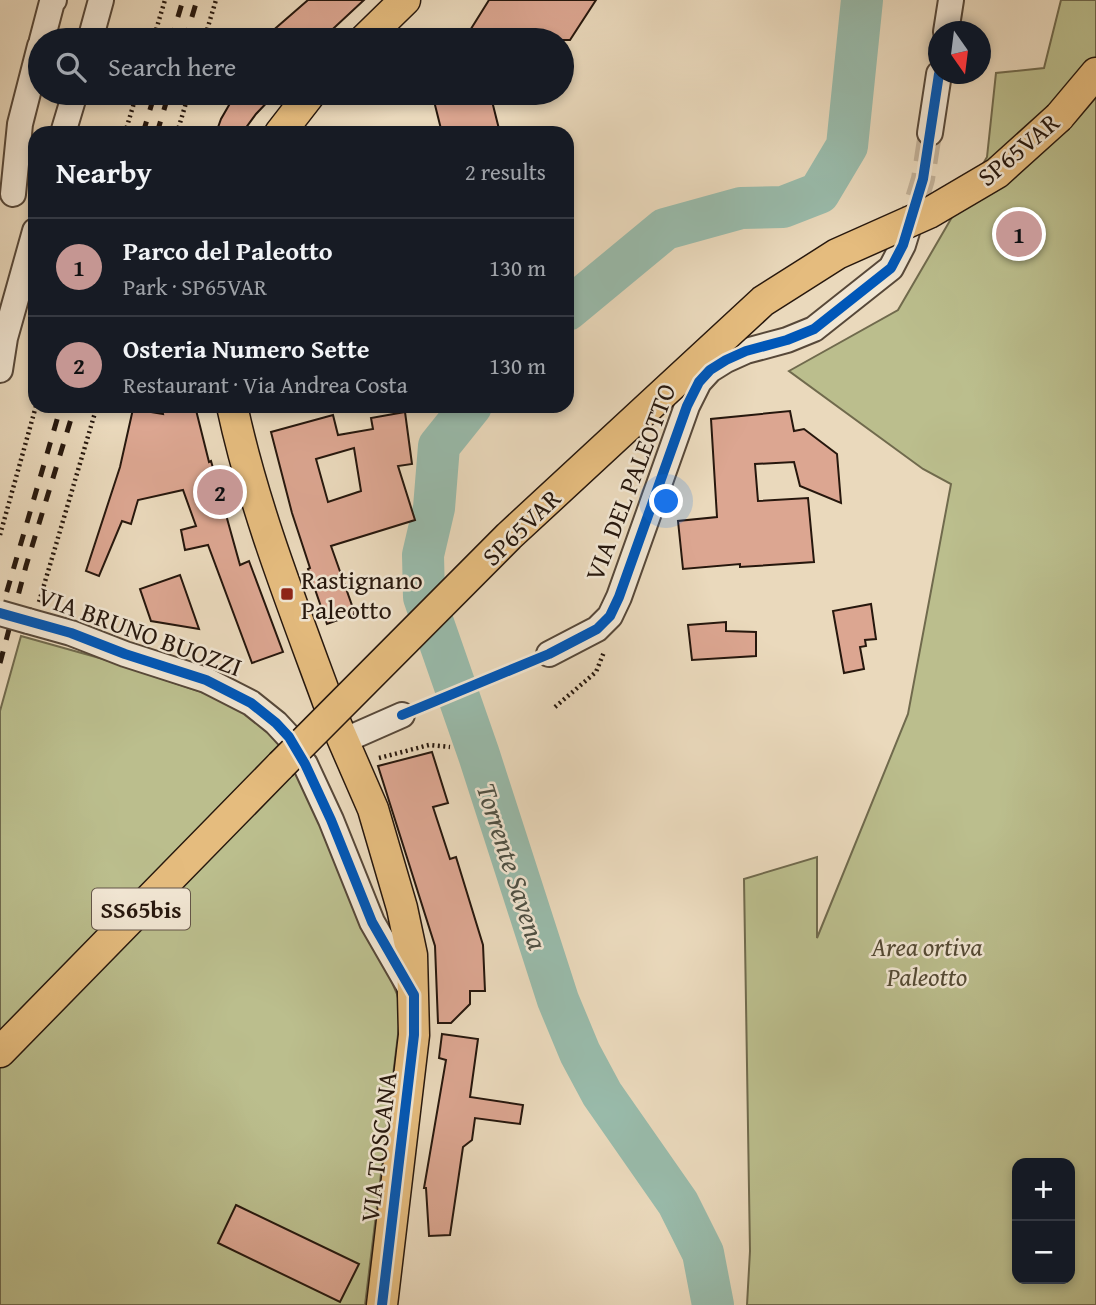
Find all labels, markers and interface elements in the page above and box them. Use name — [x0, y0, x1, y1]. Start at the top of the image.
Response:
north arrow — [928, 21, 991, 84]
search box — [28, 28, 574, 105]
text: Search here — [108, 47, 236, 86]
icon: search — [52, 48, 90, 86]
street label: SP65VAR — [968, 103, 1068, 195]
text: Nearby — [56, 150, 152, 194]
text: 2 results — [465, 155, 546, 188]
pin: 1 — [996, 208, 1042, 260]
text: Parco del Paleotto — [123, 231, 333, 270]
text: 1 — [73, 251, 85, 284]
text: 130 m — [489, 251, 546, 284]
text: Park · SP65VAR — [123, 270, 267, 303]
text: Osteria Numero Sette — [123, 329, 370, 368]
text: 2 — [73, 349, 85, 382]
text: 130 m — [489, 349, 546, 382]
text: Restaurant · Via Andrea Costa — [123, 368, 408, 401]
street label: VIA DEL PALEOTTO — [574, 378, 686, 586]
pin: 2 — [197, 466, 243, 518]
street label: SP65VAR — [473, 479, 569, 575]
your location — [649, 484, 683, 518]
place label: Rastignano Paleotto — [301, 560, 423, 629]
street label: VIA BRUNO BUOZZI — [32, 576, 248, 686]
marker: Rastignano Paleotto — [279, 586, 295, 602]
water label: Torrente Savena — [467, 777, 559, 955]
road number: SS65bis — [92, 888, 190, 930]
park label: Area ortiva Paleotto — [871, 927, 982, 996]
street label: VIA TOSCANA — [349, 1069, 407, 1225]
map controls — [1012, 1158, 1075, 1284]
button: + — [1012, 1158, 1075, 1221]
button: − — [1012, 1221, 1075, 1284]

